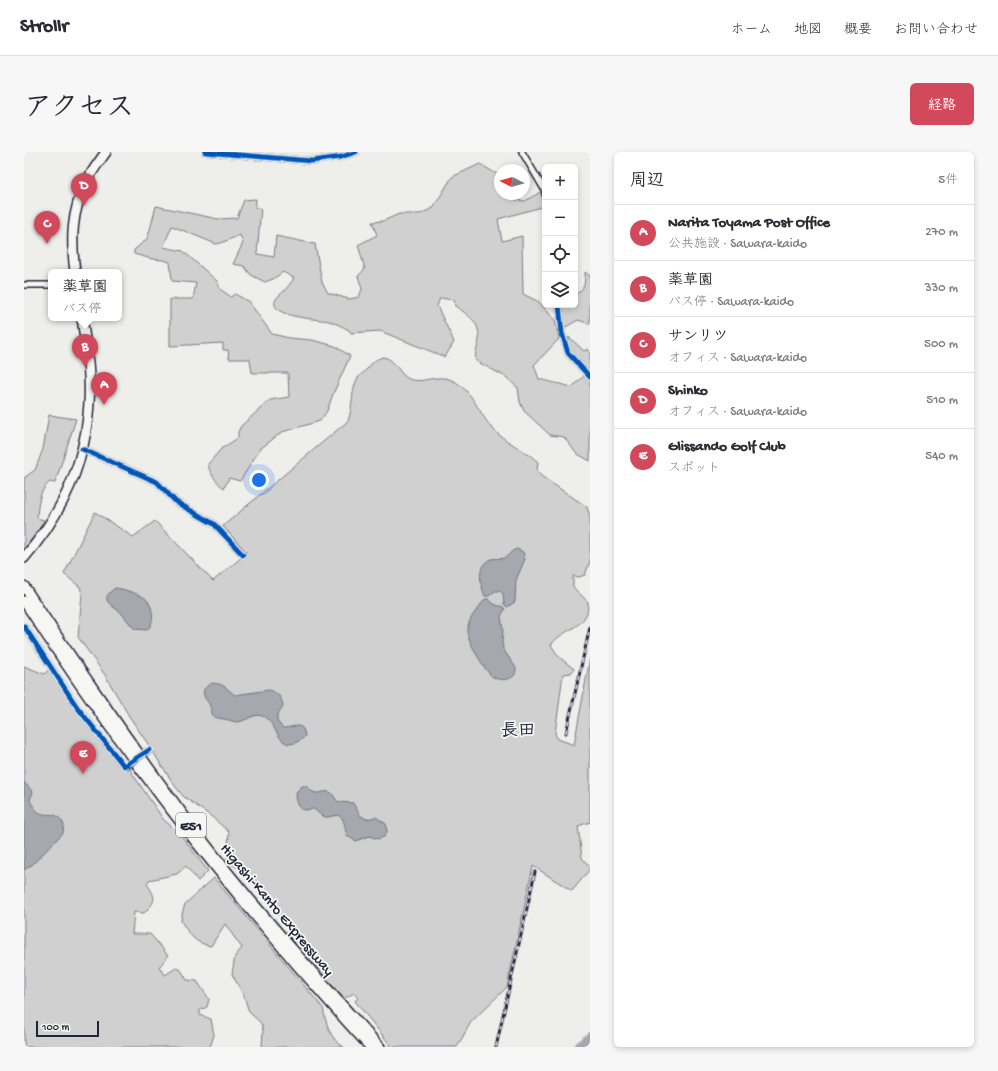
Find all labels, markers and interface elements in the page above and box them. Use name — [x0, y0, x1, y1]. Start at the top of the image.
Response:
text: Strollr — [20, 16, 68, 39]
text: ホーム — [731, 22, 772, 39]
text: 地図 — [794, 22, 822, 39]
text: 概要 — [844, 22, 872, 39]
text: お問い合わせ — [894, 22, 978, 39]
button: 経路 — [910, 83, 974, 125]
text: アクセス — [24, 93, 134, 126]
north arrow — [494, 164, 530, 200]
map controls — [542, 164, 578, 308]
button: + — [542, 164, 578, 200]
text: 周辺 — [630, 172, 664, 192]
pin: D — [71, 173, 97, 206]
text: 5件 — [938, 173, 958, 188]
button: − — [542, 200, 578, 236]
pin: C — [34, 211, 60, 244]
text: Narita Toyama Post Office — [668, 214, 830, 232]
text: A — [639, 225, 647, 240]
text: 270 m — [925, 225, 958, 240]
button: locate — [542, 236, 578, 272]
text: 公共施設 · Sawara-kaido — [668, 237, 807, 252]
popup — [48, 269, 122, 321]
button: layers — [542, 272, 578, 308]
text: 薬草園 — [668, 272, 713, 290]
text: 薬草園 — [62, 279, 108, 297]
text: B — [640, 281, 646, 296]
text: 330 m — [925, 281, 958, 296]
text: バス停 · Sawara-kaido — [668, 295, 794, 310]
text: バス停 — [62, 302, 102, 317]
text: サンリツ — [668, 328, 728, 346]
pin: B — [72, 334, 98, 367]
text: C — [639, 337, 647, 352]
text: 500 m — [924, 337, 958, 352]
text: オフィス · Sawara-kaido — [668, 351, 807, 366]
pin: A — [91, 372, 117, 405]
text: Shinko — [668, 382, 708, 400]
text: D — [639, 393, 647, 408]
text: 510 m — [926, 393, 958, 408]
text: オフィス · Sawara-kaido — [668, 405, 807, 420]
text: Glissando Golf Club — [668, 438, 786, 456]
text: E — [639, 449, 647, 464]
text: 540 m — [925, 449, 958, 464]
text: スポット — [668, 461, 720, 476]
your location — [249, 470, 269, 490]
district label: 長田 — [501, 721, 535, 742]
pin: E — [70, 741, 96, 774]
road number: E51 — [176, 813, 206, 837]
street label: Higashi-Kanto Expressway — [216, 840, 338, 981]
scale bar — [36, 1019, 99, 1038]
text: 100 m — [42, 1022, 69, 1034]

